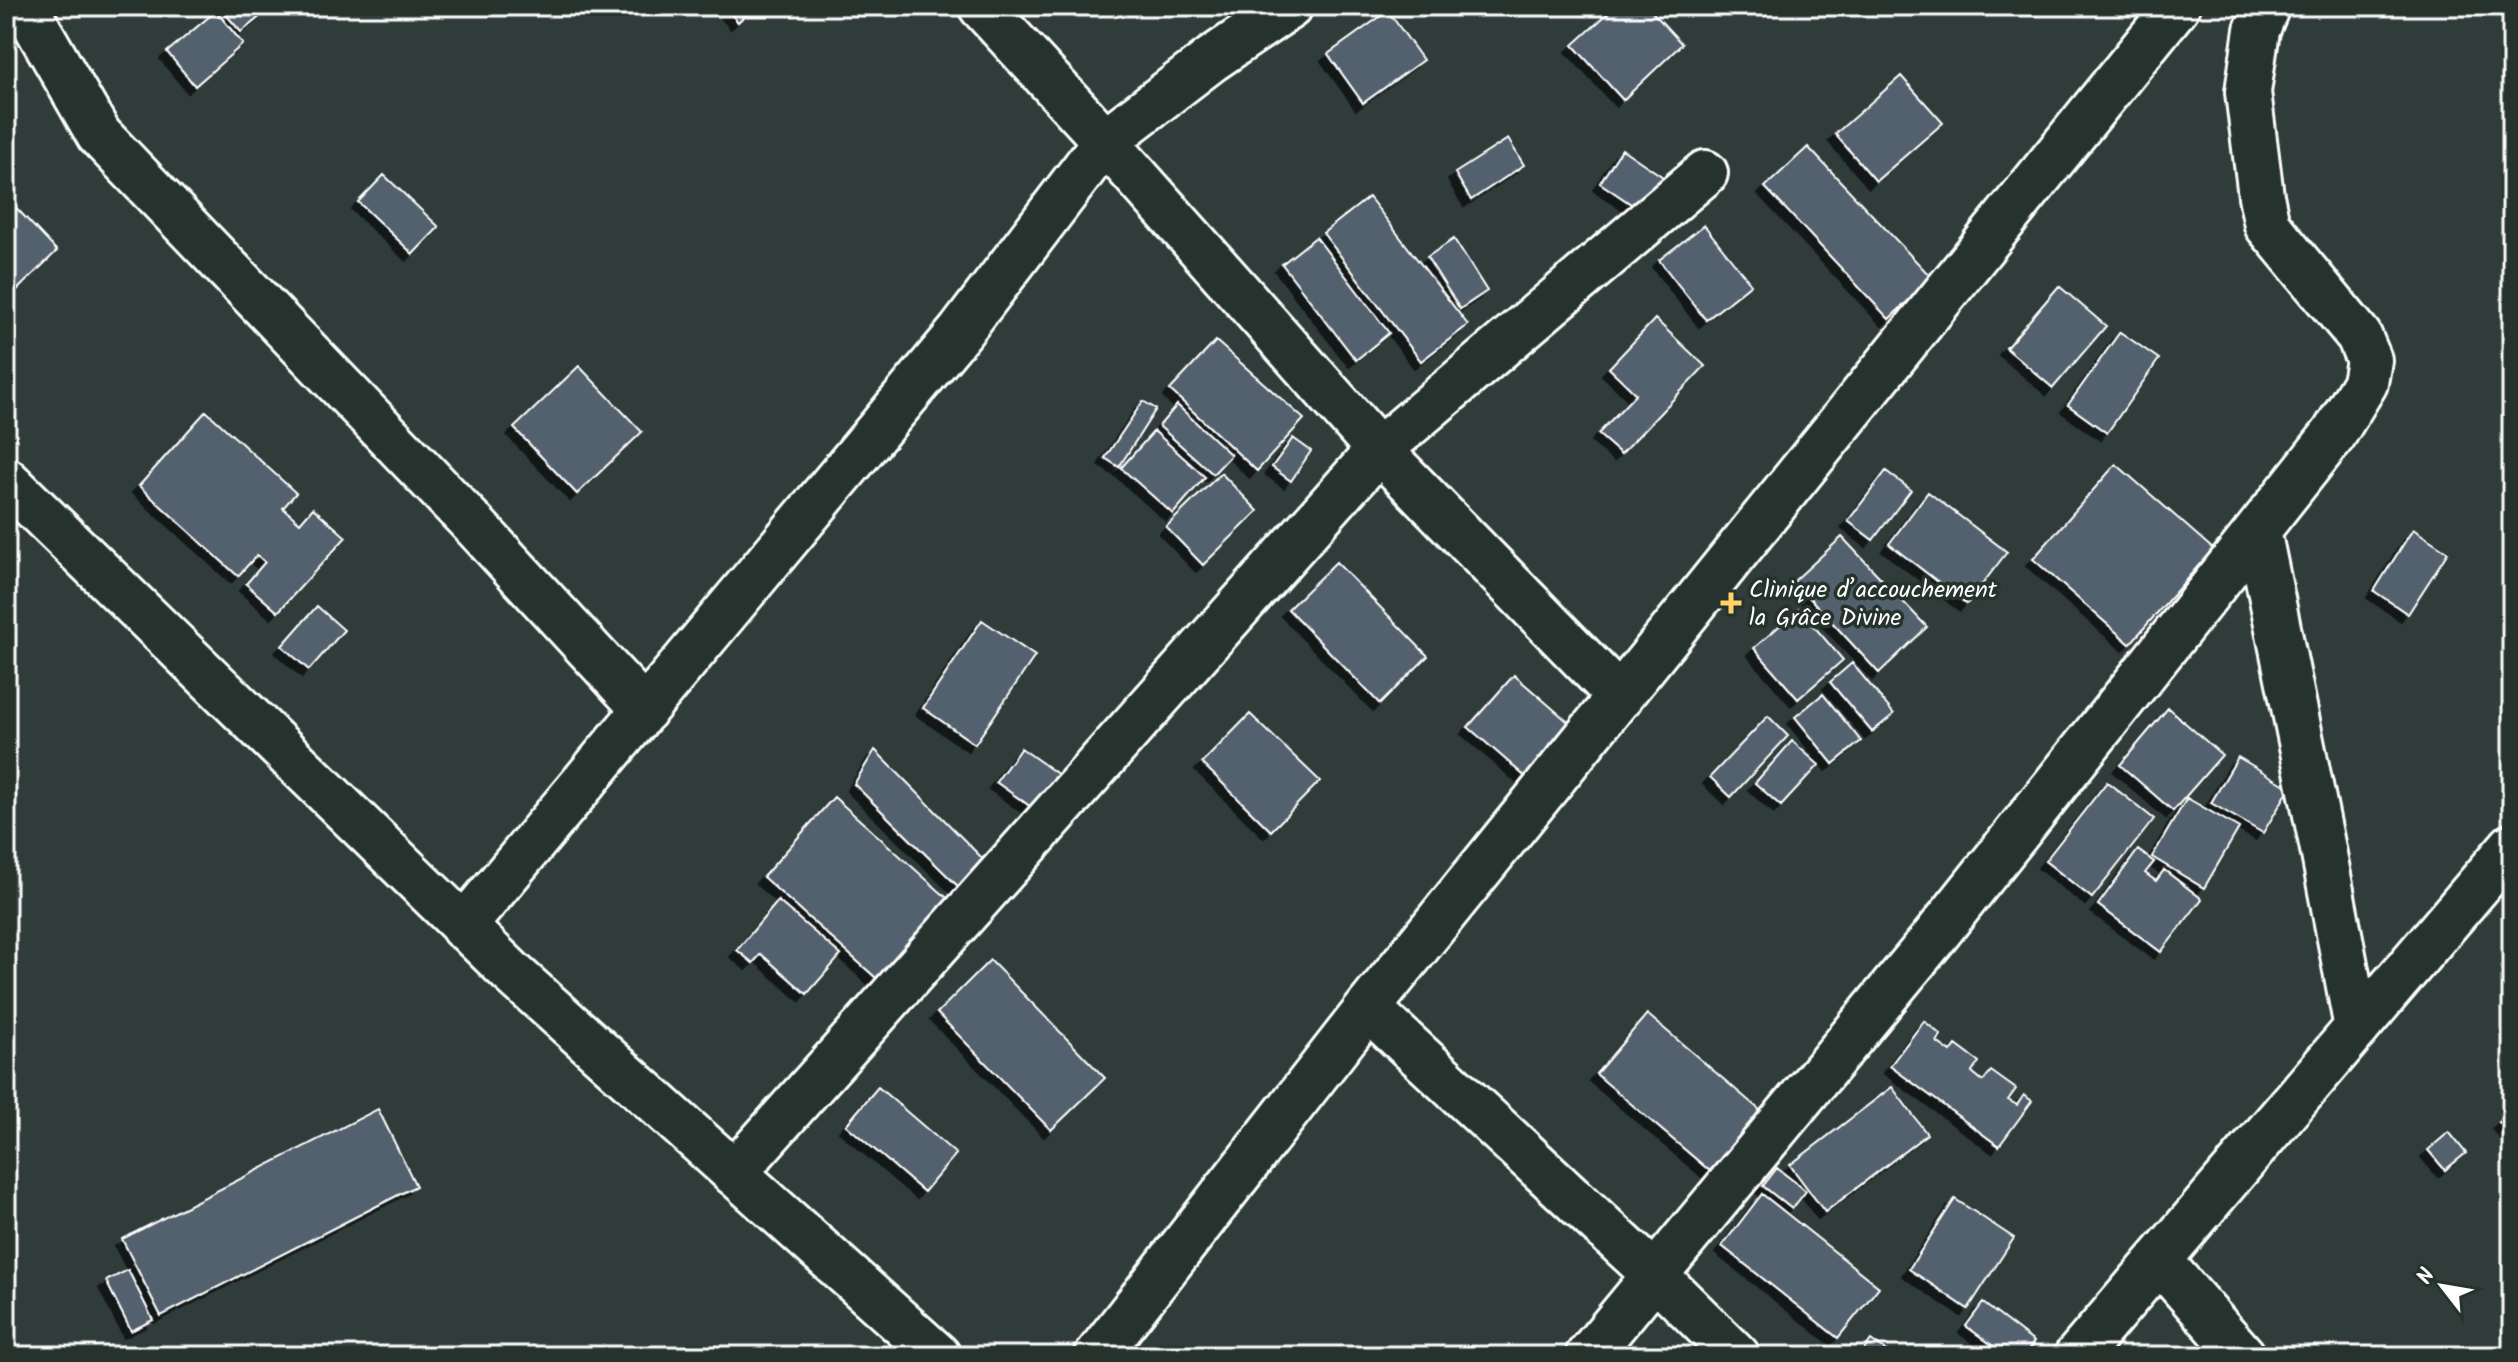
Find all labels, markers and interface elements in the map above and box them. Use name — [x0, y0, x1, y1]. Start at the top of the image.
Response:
place label: Clinique d’accouchement la Grâce Divine — [1749, 571, 1998, 638]
marker: Clinique d’accouchement la Grâce Divine — [1720, 592, 1742, 614]
north arrow — [2402, 1246, 2482, 1326]
text: N — [2408, 1262, 2446, 1292]

